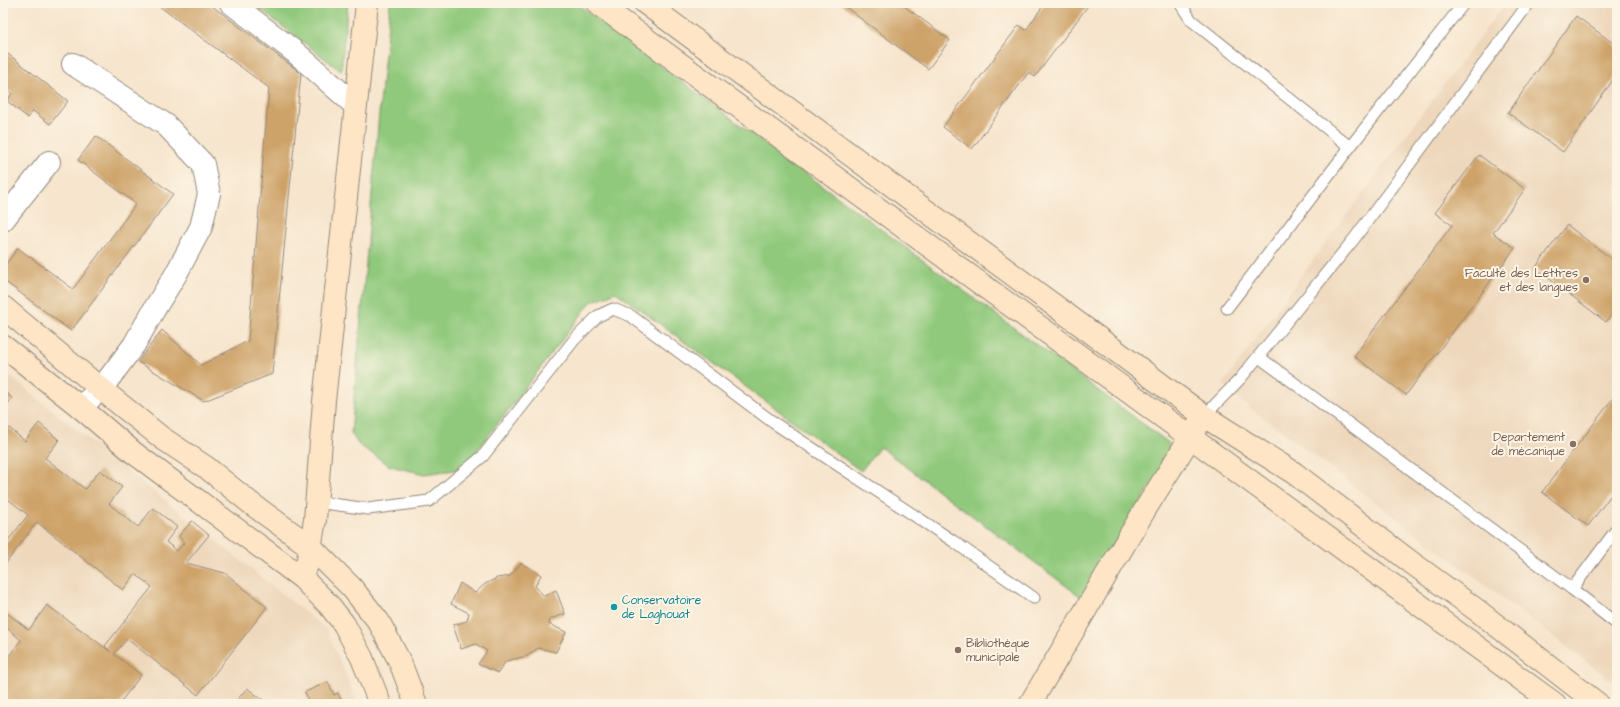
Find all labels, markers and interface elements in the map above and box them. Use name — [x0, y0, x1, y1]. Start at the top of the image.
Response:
place label: Faculté des Lettres et des langues — [1465, 265, 1578, 297]
marker: Faculté des Lettres et des langues — [1581, 275, 1591, 285]
place label: Departement de mécanique — [1491, 429, 1566, 460]
marker: Departement de mécanique — [1568, 439, 1578, 449]
place label: Conservatoire de Laghouat — [622, 592, 702, 624]
marker: Conservatoire de Laghouat — [609, 602, 619, 612]
place label: Bibliothèque municipale — [966, 635, 1030, 666]
marker: Bibliothèque municipale — [953, 645, 963, 655]

